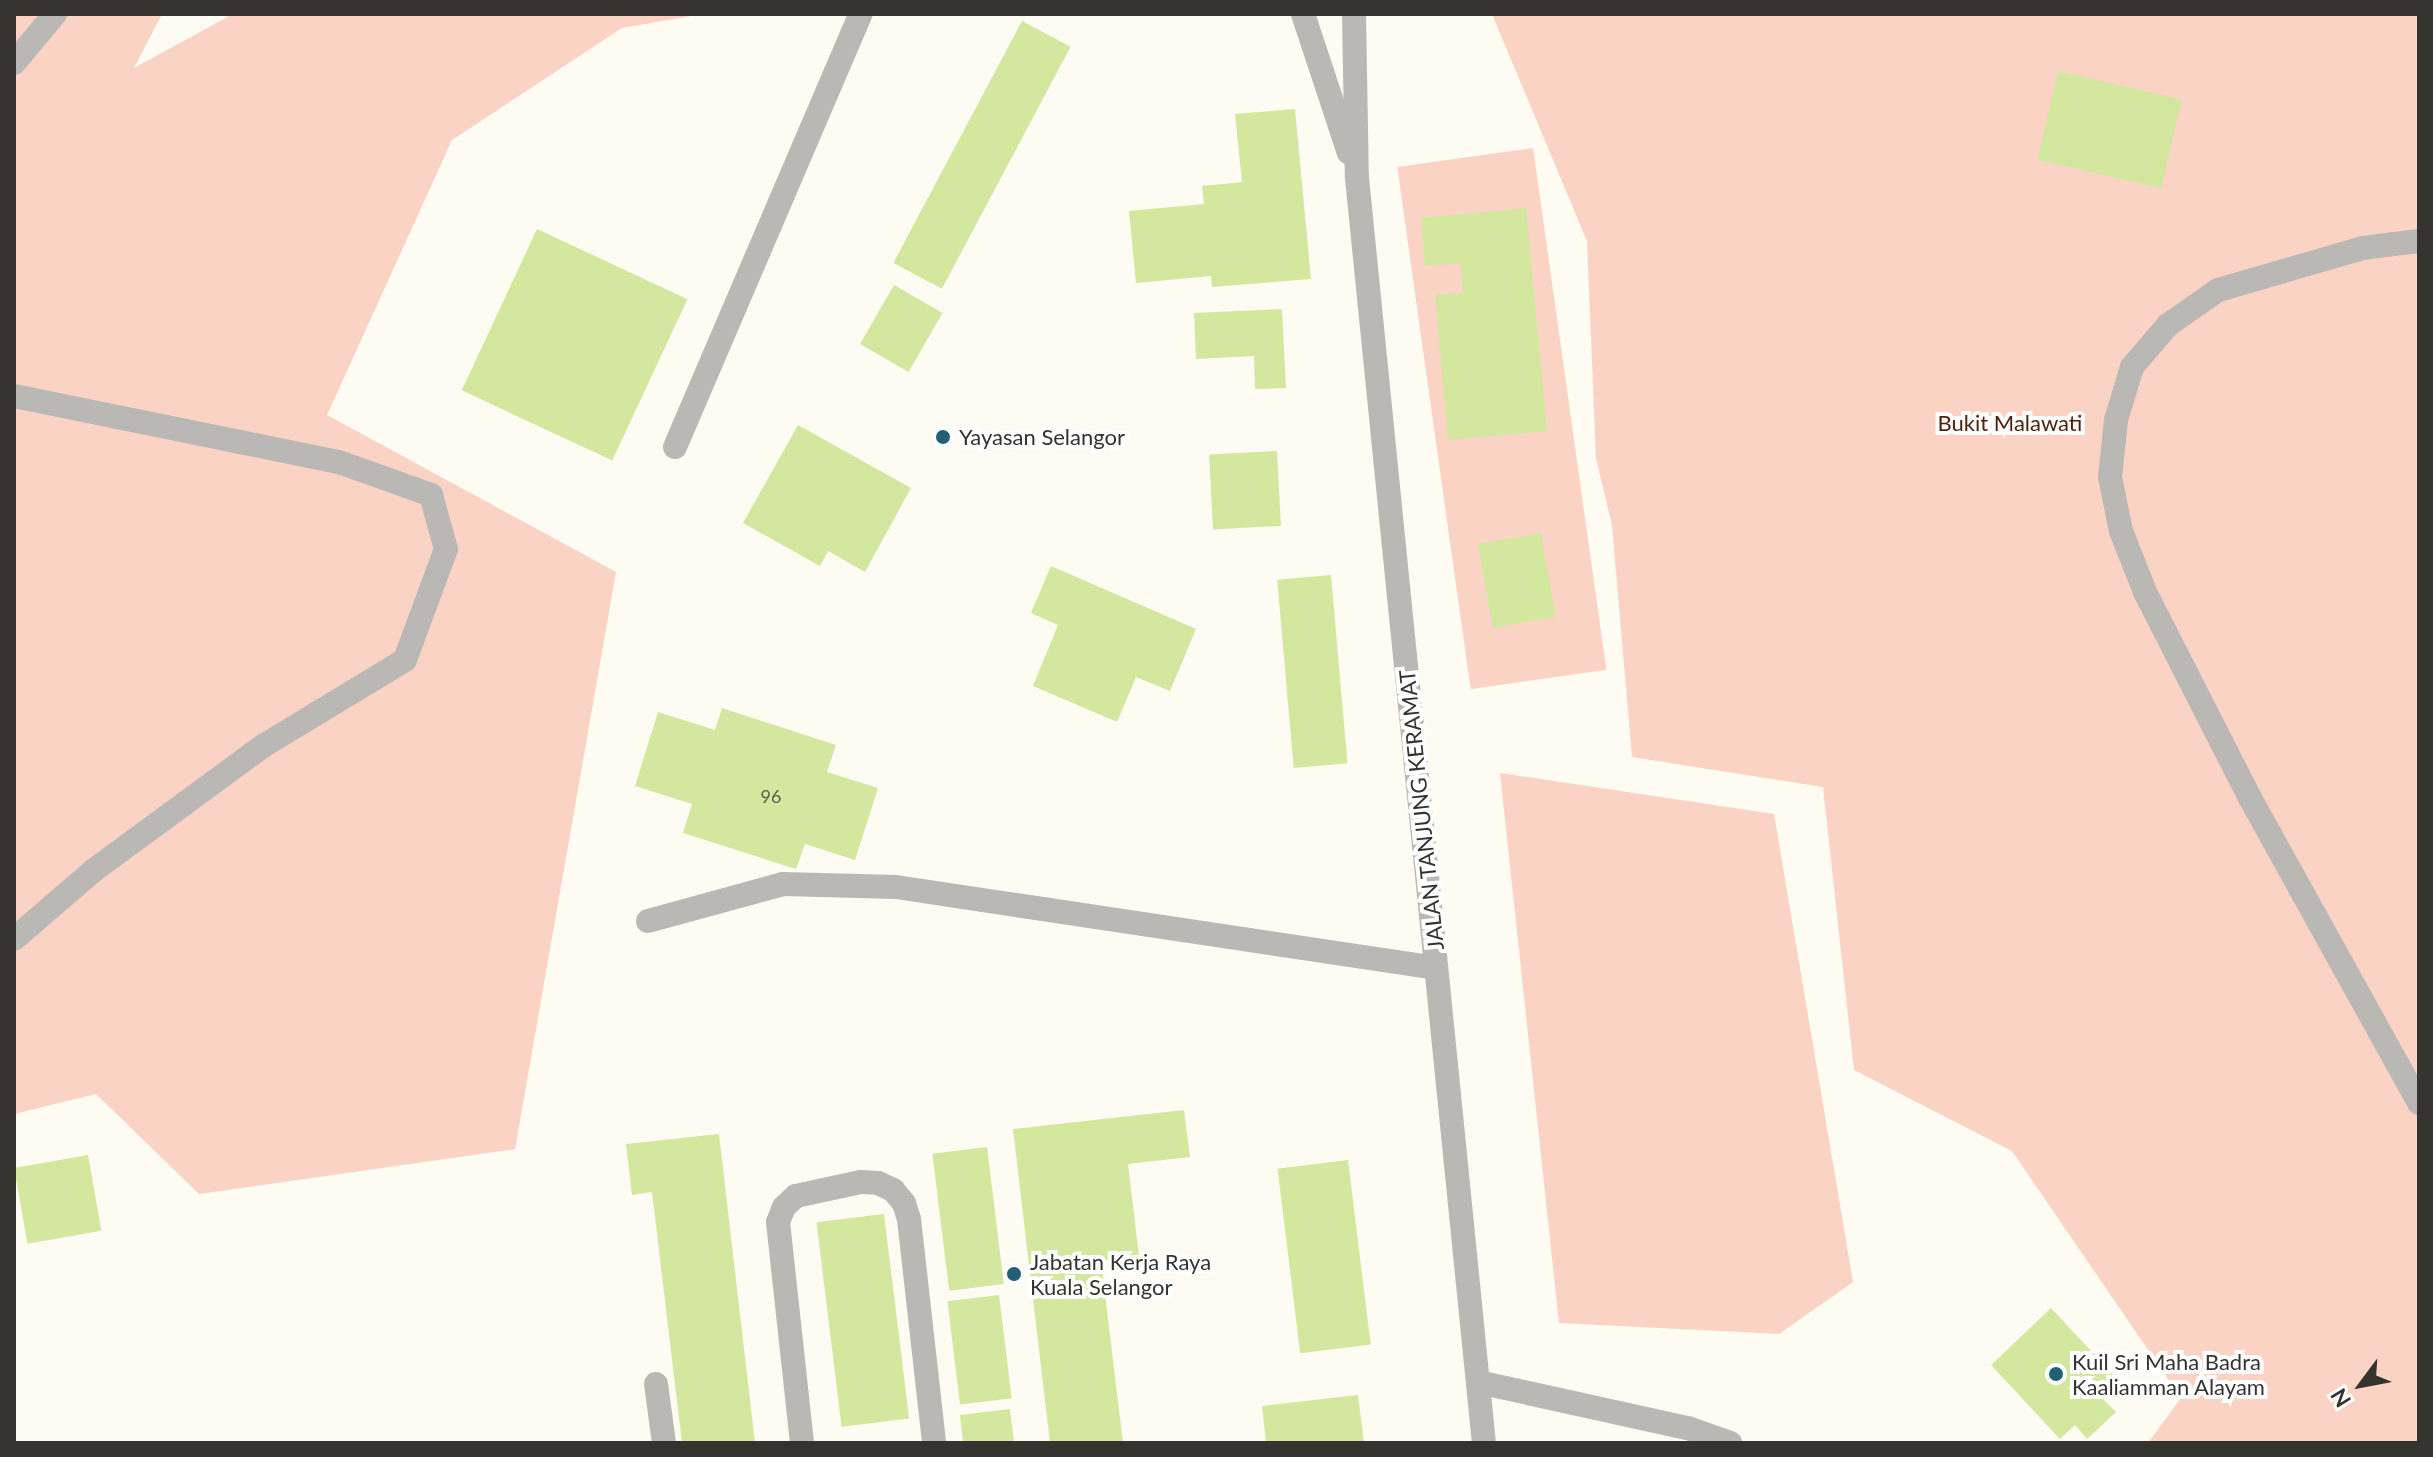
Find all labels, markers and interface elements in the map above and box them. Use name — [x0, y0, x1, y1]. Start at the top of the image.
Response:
park label: Bukit Malawati — [1938, 410, 2082, 436]
place label: Yayasan Selangor — [959, 424, 1125, 450]
marker: Yayasan Selangor — [934, 428, 952, 446]
street label: JALAN TANJUNG KERAMAT — [1393, 668, 1449, 952]
house number: 96 — [761, 785, 781, 807]
place label: Jabatan Kerja Raya Kuala Selangor — [1030, 1248, 1211, 1300]
marker: Jabatan Kerja Raya Kuala Selangor — [1005, 1265, 1023, 1283]
north arrow — [2321, 1345, 2401, 1425]
place label: Kuil Sri Maha Badra Kaaliamman Alayam — [2072, 1348, 2266, 1400]
marker: Kuil Sri Maha Badra Kaaliamman Alayam — [2047, 1365, 2065, 1383]
text: N — [2324, 1384, 2356, 1412]

